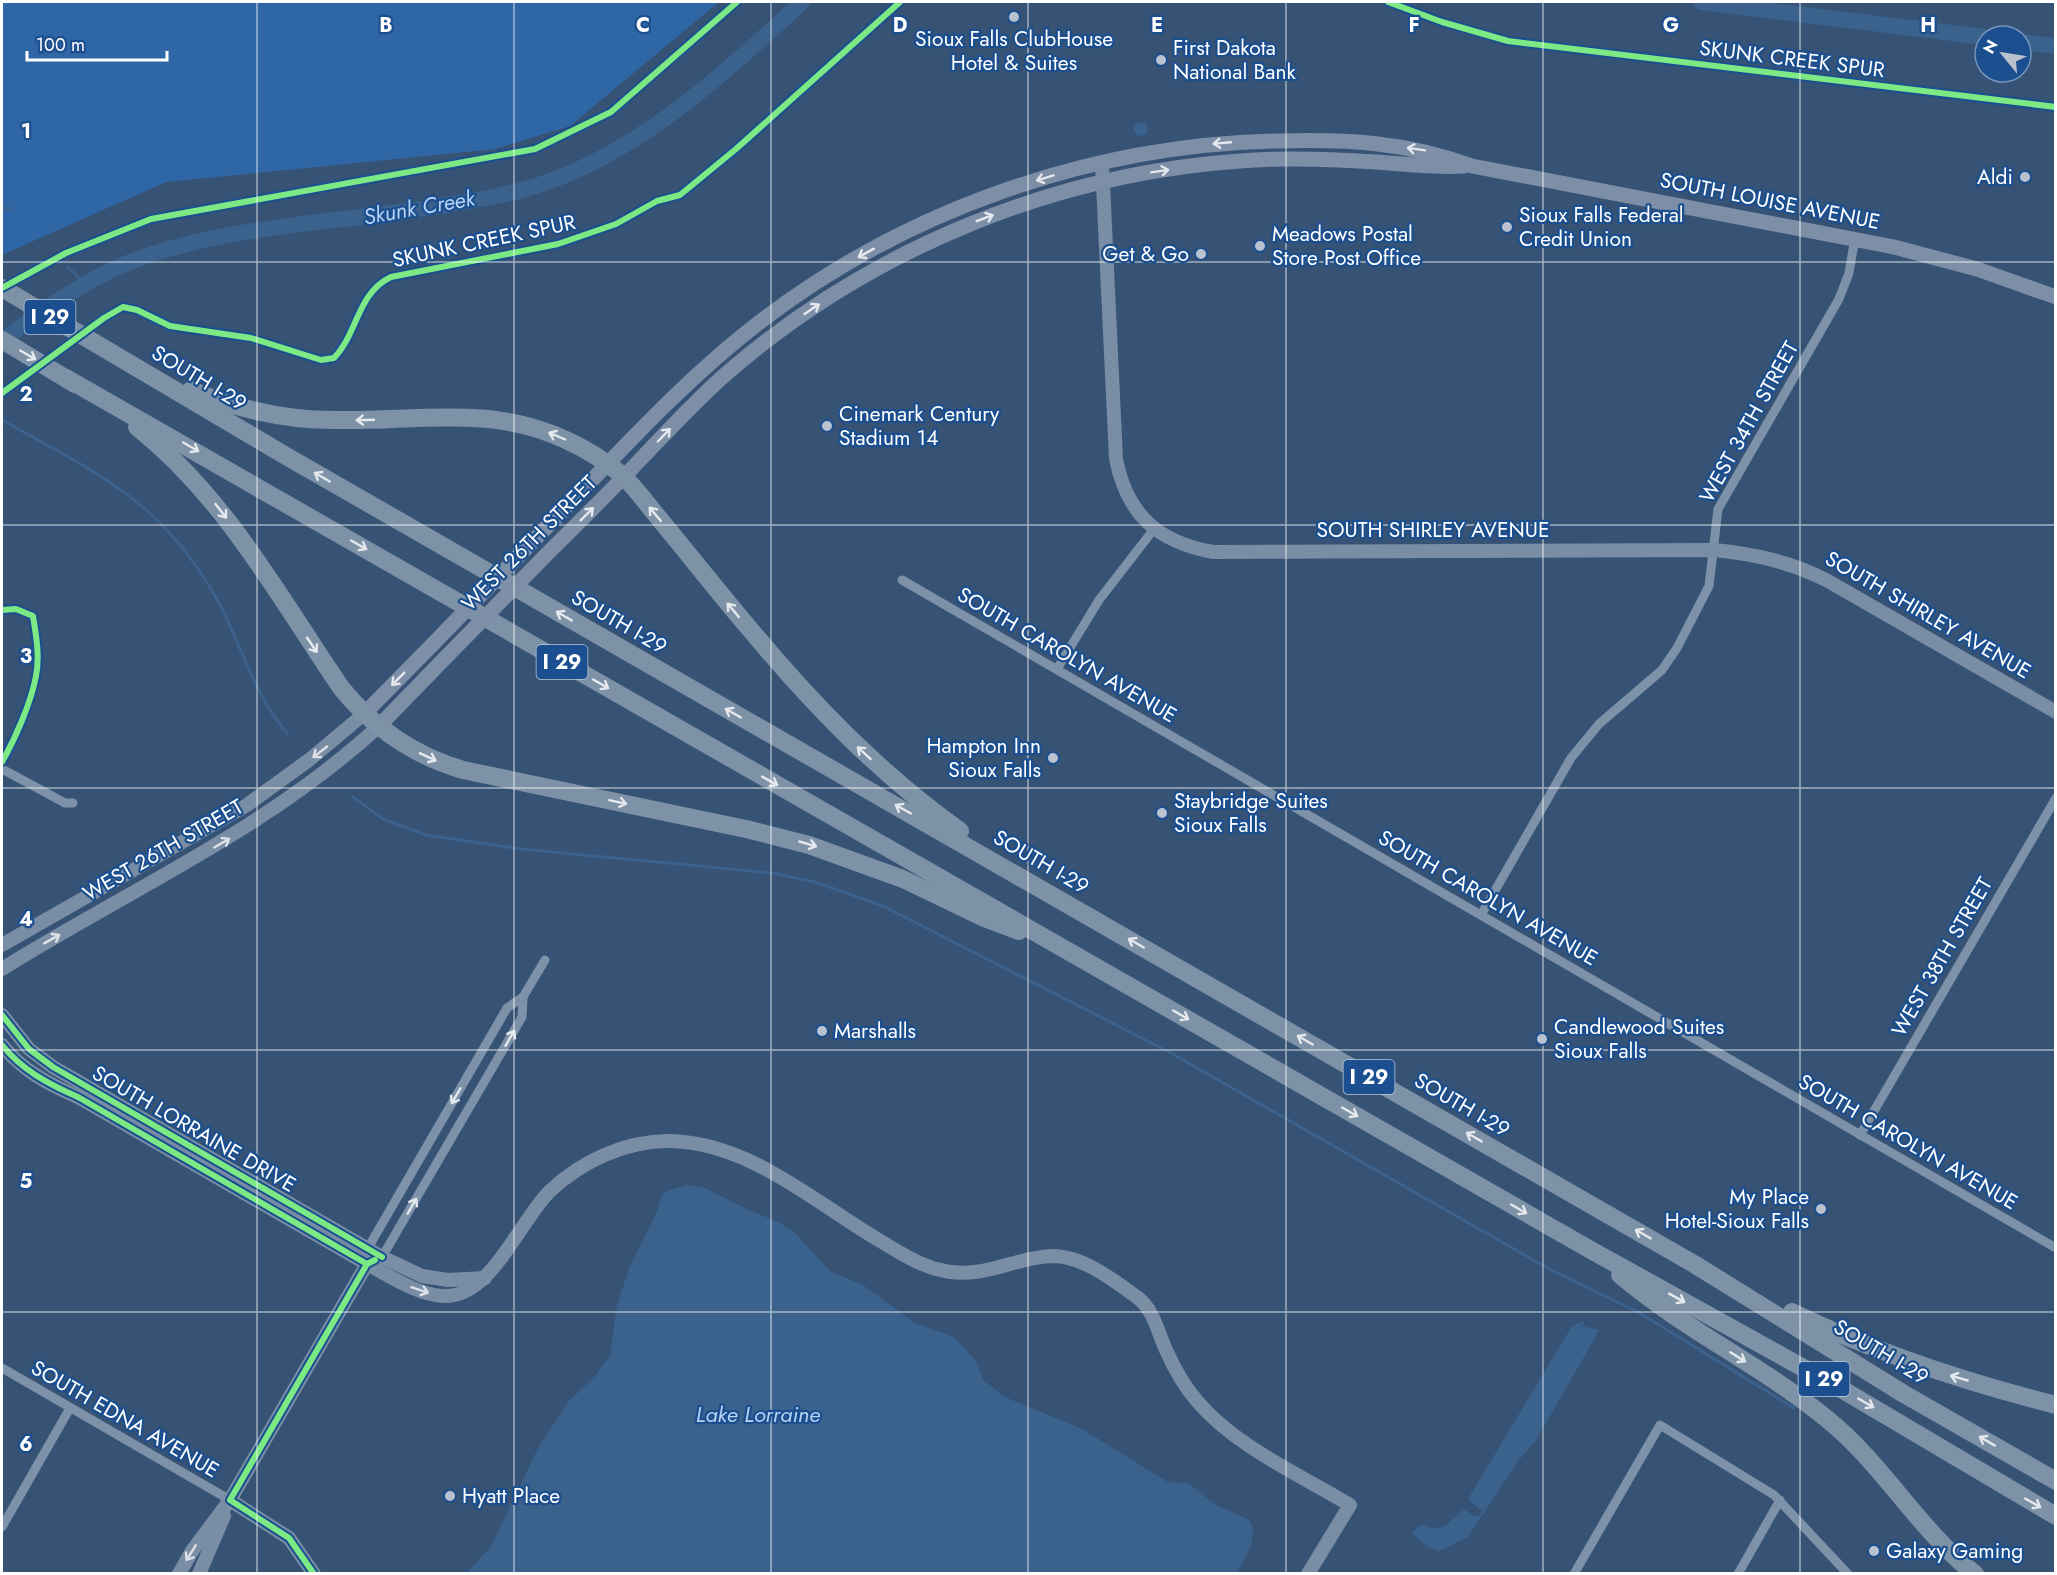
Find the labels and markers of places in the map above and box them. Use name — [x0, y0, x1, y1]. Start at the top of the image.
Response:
marker: Sioux Falls ClubHouse Hotel & Suites — [1007, 10, 1021, 24]
place label: Sioux Falls ClubHouse Hotel & Suites — [915, 24, 1113, 78]
place label: First Dakota National Bank — [1173, 33, 1296, 87]
marker: First Dakota National Bank — [1154, 53, 1168, 67]
place label: Aldi — [1977, 162, 2013, 192]
marker: Aldi — [2018, 170, 2032, 184]
place label: Sioux Falls Federal Credit Union — [1519, 200, 1684, 254]
place label: Meadows Postal Store Post Office — [1272, 219, 1421, 273]
marker: Sioux Falls Federal Credit Union — [1500, 220, 1514, 234]
place label: Get & Go — [1102, 239, 1189, 269]
marker: Meadows Postal Store Post Office — [1253, 239, 1267, 253]
marker: Get & Go — [1194, 247, 1208, 261]
place label: Cinemark Century Stadium 14 — [839, 399, 1000, 453]
marker: Cinemark Century Stadium 14 — [820, 419, 834, 433]
place label: Hampton Inn Sioux Falls — [927, 731, 1041, 785]
marker: Hampton Inn Sioux Falls — [1046, 751, 1060, 765]
place label: Staybridge Suites Sioux Falls — [1174, 786, 1328, 840]
marker: Staybridge Suites Sioux Falls — [1155, 806, 1169, 820]
place label: Candlewood Suites Sioux Falls — [1554, 1012, 1724, 1066]
place label: Marshalls — [834, 1016, 916, 1046]
marker: Marshalls — [815, 1024, 829, 1038]
marker: Candlewood Suites Sioux Falls — [1535, 1032, 1549, 1046]
place label: My Place Hotel-Sioux Falls — [1665, 1182, 1809, 1236]
marker: My Place Hotel-Sioux Falls — [1814, 1202, 1828, 1216]
place label: Hyatt Place — [462, 1481, 560, 1511]
marker: Hyatt Place — [443, 1489, 457, 1503]
place label: Galaxy Gaming — [1886, 1536, 2023, 1566]
marker: Galaxy Gaming — [1867, 1544, 1881, 1558]

